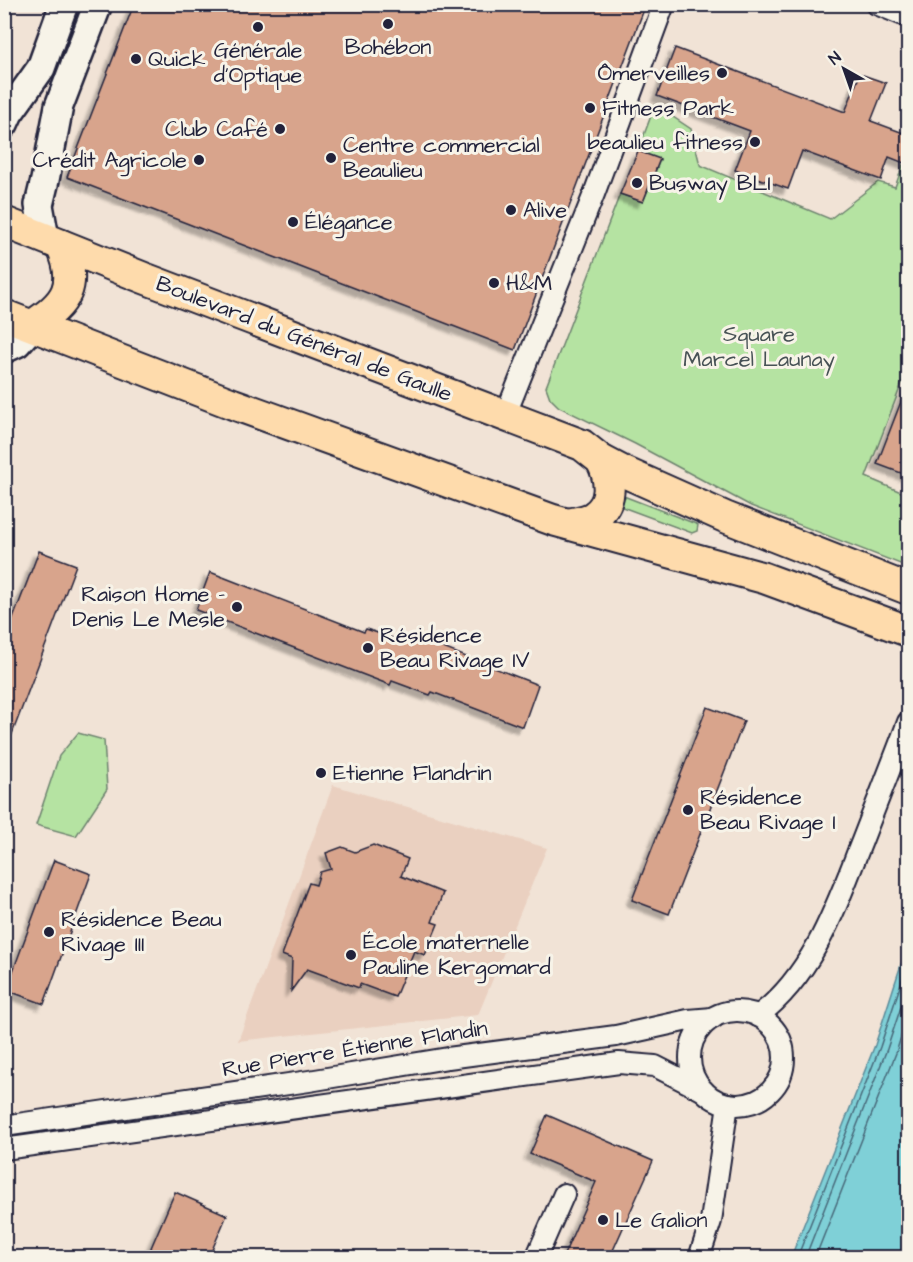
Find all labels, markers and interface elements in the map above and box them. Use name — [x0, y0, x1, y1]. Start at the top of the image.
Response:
marker: Bohébon — [381, 17, 395, 31]
marker: Générale d'Optique — [251, 20, 265, 34]
place label: Bohébon — [345, 32, 431, 63]
place label: Générale d'Optique — [214, 35, 302, 91]
north arrow — [814, 39, 874, 99]
place label: Quick — [148, 44, 206, 75]
text: N — [824, 47, 846, 70]
marker: Quick — [129, 52, 143, 66]
place label: Ômerveilles — [598, 58, 710, 89]
marker: Ômerveilles — [715, 66, 729, 80]
place label: Fitness Park — [602, 93, 735, 124]
marker: Fitness Park — [583, 101, 597, 115]
place label: Club Café — [165, 114, 268, 145]
marker: Club Café — [273, 122, 287, 136]
place label: beaulieu fitness — [587, 127, 743, 158]
place label: Centre commercial Beaulieu — [343, 130, 540, 186]
marker: beaulieu fitness — [748, 135, 762, 149]
place label: Crédit Agricole — [33, 145, 187, 177]
marker: Centre commercial Beaulieu — [324, 151, 338, 165]
marker: Crédit Agricole — [192, 153, 206, 167]
place label: Busway BLI — [649, 168, 771, 200]
marker: Busway BLI — [630, 176, 644, 190]
place label: Alive — [523, 195, 567, 226]
marker: Alive — [504, 203, 518, 217]
place label: Élégance — [305, 207, 393, 239]
marker: Élégance — [286, 215, 300, 229]
street label: Boulevard du Général de Gaulle — [152, 268, 457, 410]
place label: H&M — [506, 268, 552, 299]
marker: H&M — [487, 276, 501, 290]
park label: Square Marcel Launay — [683, 319, 835, 376]
place label: Raison Home - Denis Le Mesle — [72, 579, 225, 635]
marker: Raison Home - Denis Le Mesle — [230, 600, 244, 614]
place label: Résidence Beau Rivage IV — [380, 620, 530, 677]
marker: Résidence Beau Rivage IV — [361, 641, 375, 655]
place label: Etienne Flandrin — [333, 758, 492, 789]
marker: Etienne Flandrin — [314, 766, 328, 780]
place label: Résidence Beau Rivage I — [700, 782, 836, 839]
marker: Résidence Beau Rivage I — [681, 803, 695, 817]
place label: Résidence Beau Rivage III — [61, 904, 222, 961]
marker: Résidence Beau Rivage III — [42, 925, 56, 939]
place label: École maternelle Pauline Kergomard — [363, 927, 551, 984]
marker: École maternelle Pauline Kergomard — [344, 948, 358, 962]
street label: Rue Pierre Étienne Flandin — [220, 1013, 490, 1085]
place label: Le Galion — [615, 1205, 708, 1236]
marker: Le Galion — [596, 1213, 610, 1227]

